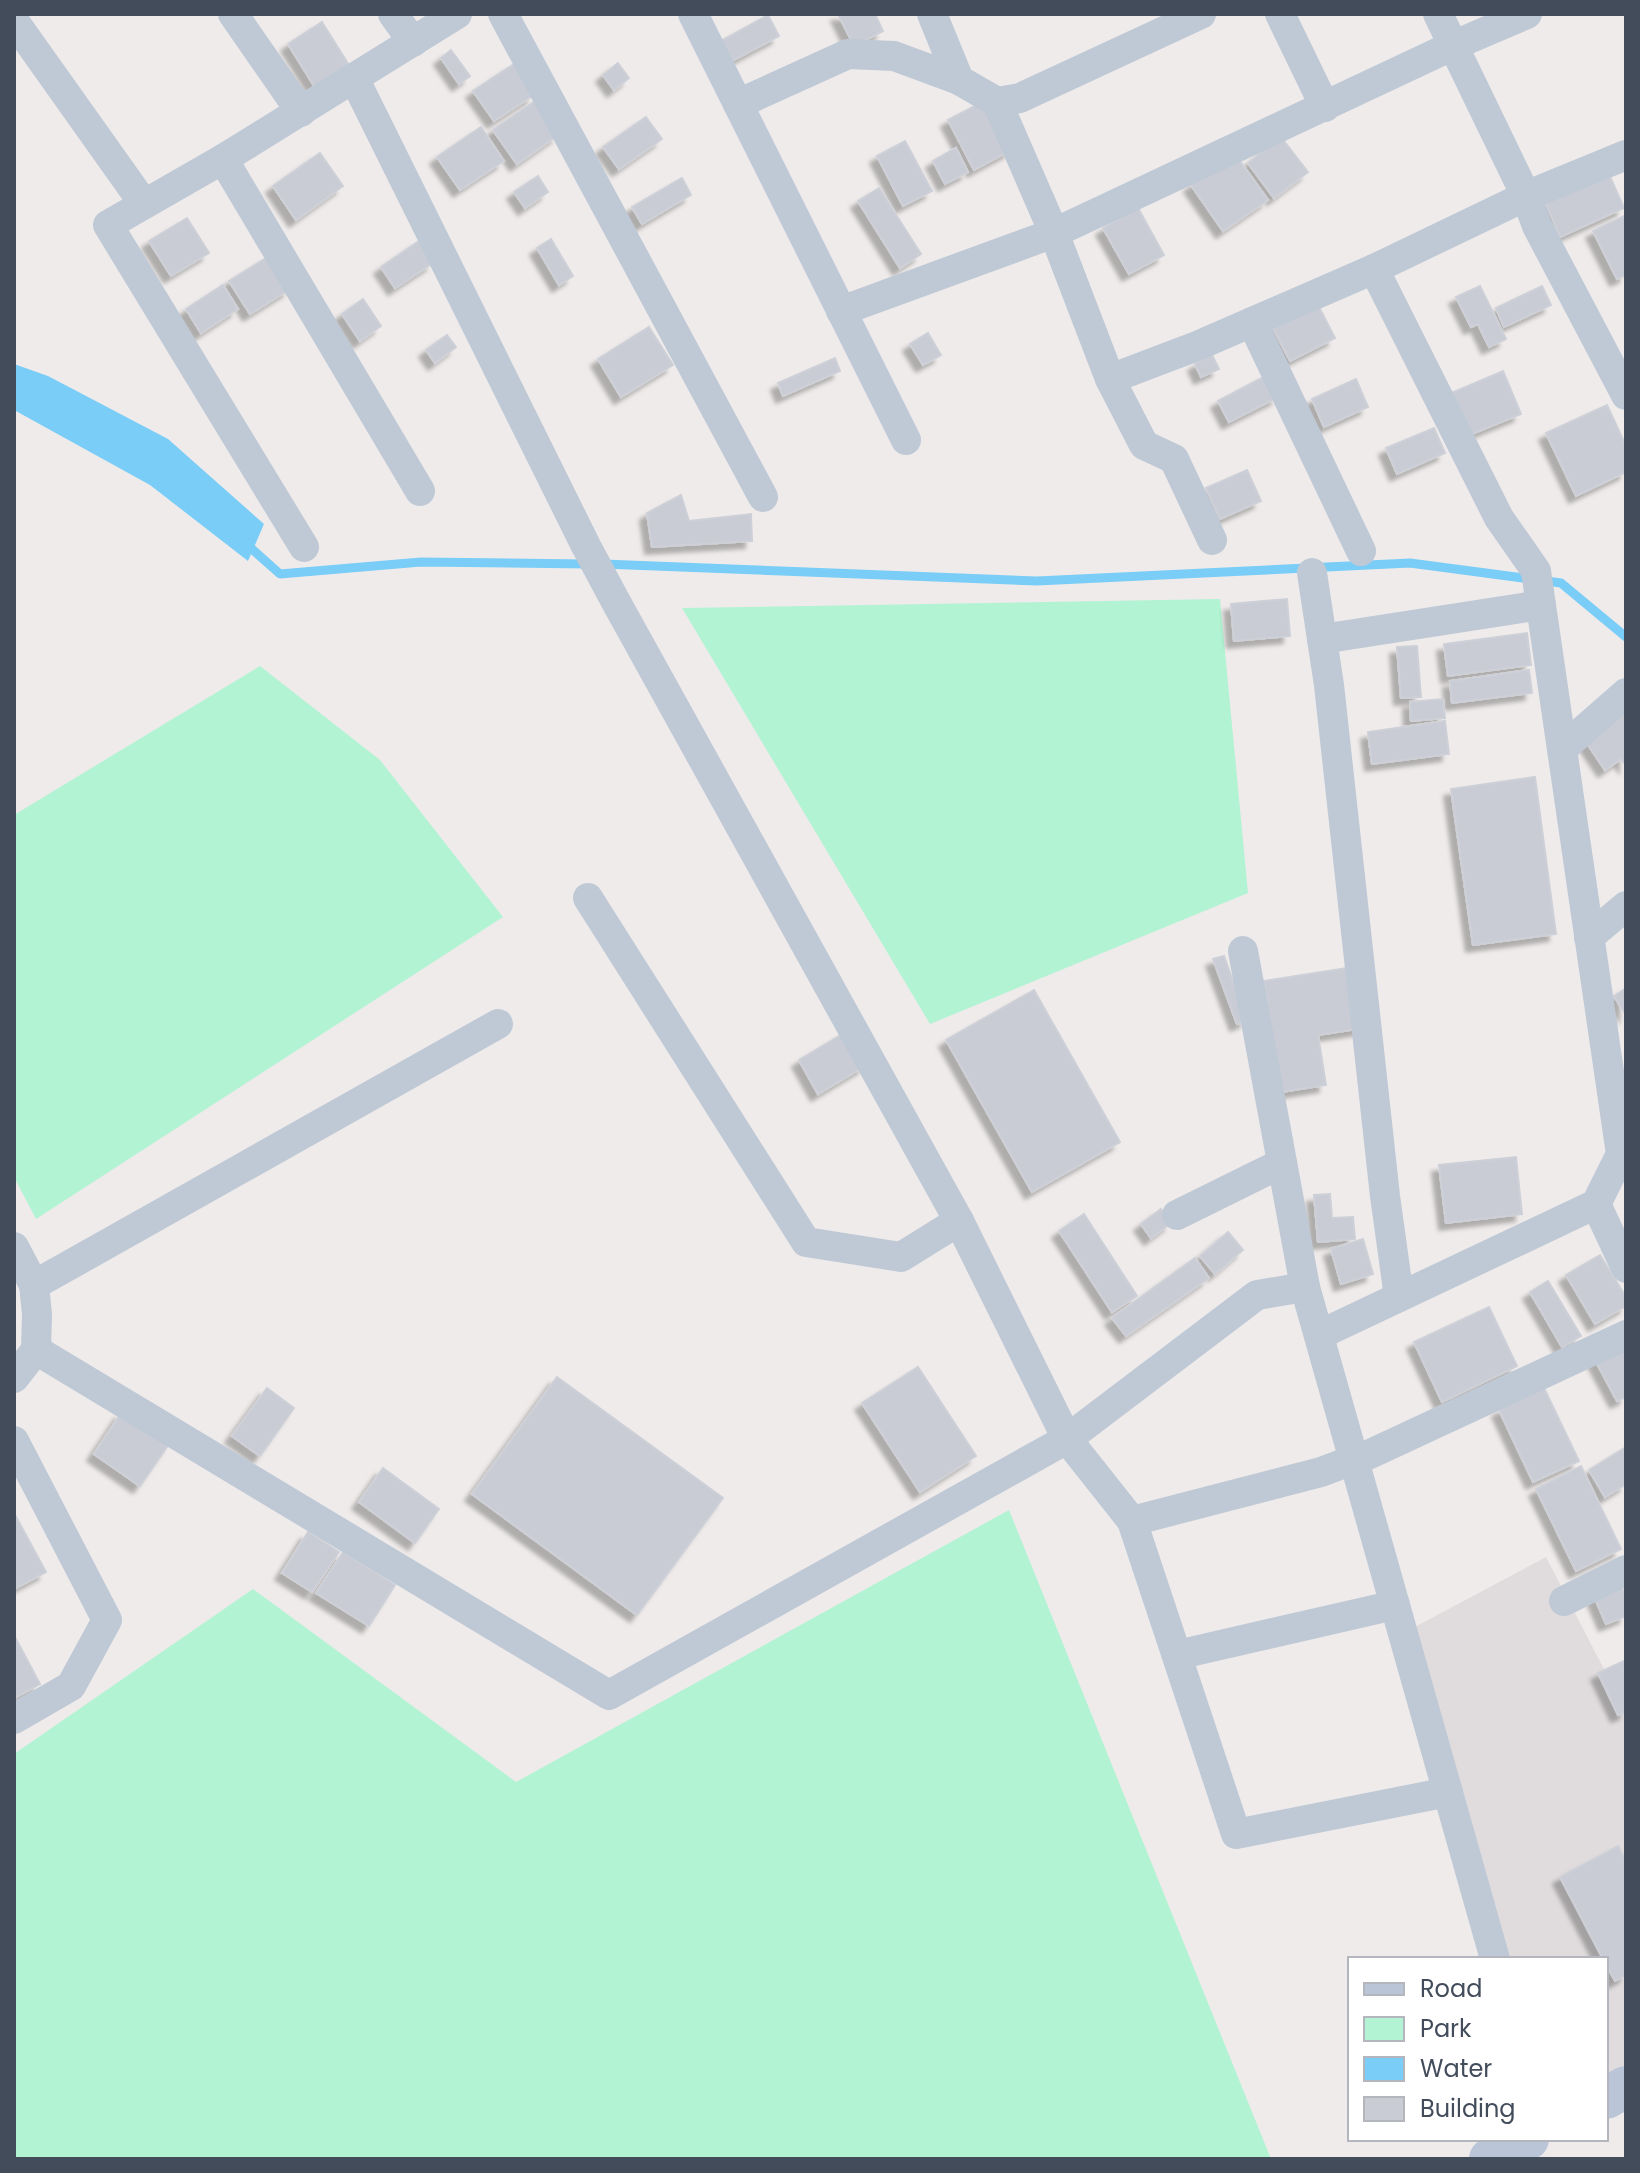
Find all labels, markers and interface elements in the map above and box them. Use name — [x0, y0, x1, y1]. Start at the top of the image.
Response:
legend — [1348, 1957, 1608, 2141]
text: Road — [1420, 1972, 1482, 2005]
text: Park — [1420, 2012, 1472, 2045]
text: Water — [1420, 2052, 1492, 2085]
text: Building — [1420, 2092, 1516, 2125]

